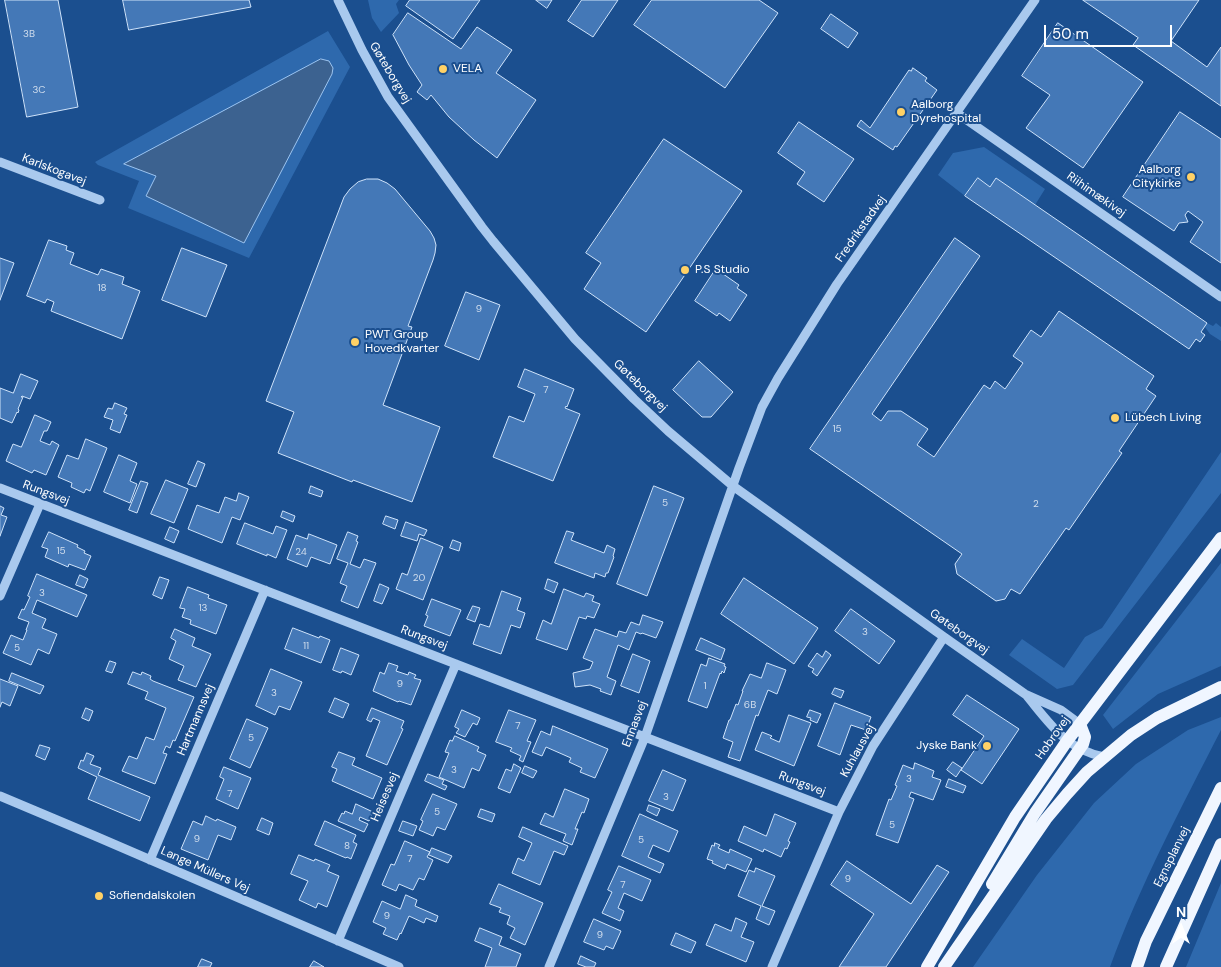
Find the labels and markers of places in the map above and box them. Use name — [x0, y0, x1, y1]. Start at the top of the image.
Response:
place label: VELA — [453, 62, 482, 76]
marker: VELA — [437, 63, 449, 75]
place label: Aalborg Dyrehospital — [911, 98, 981, 126]
marker: Aalborg Dyrehospital — [895, 106, 907, 118]
place label: Aalborg Citykirke — [1132, 163, 1181, 191]
marker: Aalborg Citykirke — [1185, 171, 1197, 183]
place label: P.S Studio — [695, 263, 750, 277]
marker: P.S Studio — [679, 264, 691, 276]
place label: PWT Group Hovedkvarter — [365, 328, 439, 356]
marker: PWT Group Hovedkvarter — [349, 336, 361, 348]
place label: Lübech Living — [1125, 411, 1201, 425]
marker: Lübech Living — [1109, 412, 1121, 424]
place label: Jyske Bank — [916, 739, 977, 753]
marker: Jyske Bank — [981, 740, 993, 752]
place label: Sofiendalskolen — [109, 889, 195, 903]
marker: Sofiendalskolen — [93, 890, 105, 902]

